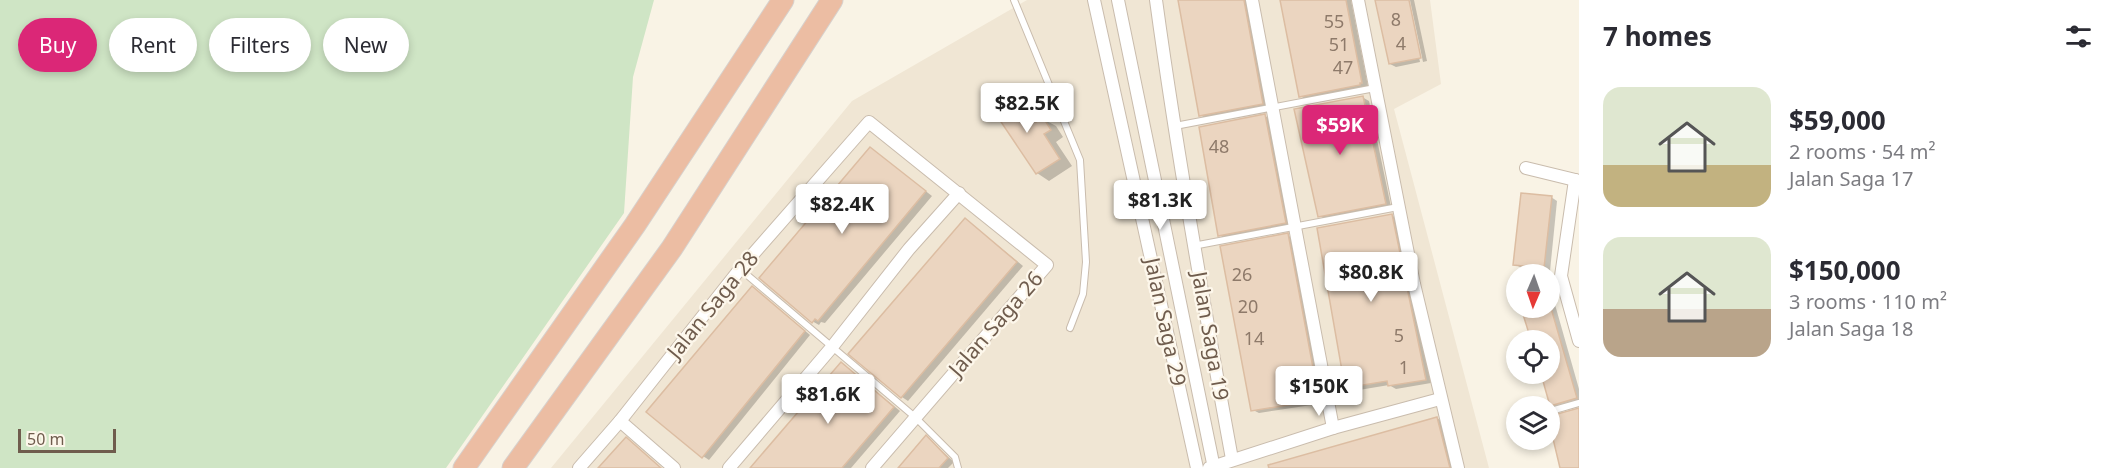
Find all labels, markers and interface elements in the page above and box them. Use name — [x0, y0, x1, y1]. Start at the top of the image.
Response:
house number: 8 — [1391, 7, 1401, 31]
house number: 55 — [1324, 9, 1344, 33]
chip: Buy — [18, 18, 97, 72]
chip: Rent — [109, 18, 197, 72]
chip: Filters — [209, 18, 311, 72]
chip: New — [323, 18, 409, 72]
text: 7 homes — [1603, 18, 1712, 54]
icon: filters — [2062, 20, 2095, 53]
house number: 4 — [1396, 31, 1406, 55]
house number: 51 — [1329, 32, 1349, 56]
house number: 47 — [1333, 55, 1353, 79]
pin: $82.5K — [978, 83, 1076, 134]
text: $82.5K — [995, 89, 1059, 116]
text: $59,000 — [1789, 102, 1886, 138]
pin: $59K — [1304, 105, 1376, 156]
text: $59K — [1316, 111, 1364, 138]
icon: home — [1651, 111, 1723, 183]
house number: 48 — [1209, 134, 1229, 158]
text: 2 rooms · 54 m² — [1789, 138, 1936, 165]
text: Jalan Saga 17 — [1789, 165, 1913, 192]
pin: $81.3K — [1111, 180, 1209, 231]
pin: $82.4K — [793, 184, 891, 235]
text: $81.3K — [1128, 186, 1192, 213]
text: $82.4K — [810, 190, 874, 217]
street label: Jalan Saga 28 — [659, 245, 764, 365]
pin: $80.8K — [1322, 252, 1420, 303]
text: $150,000 — [1789, 252, 1901, 288]
street label: Jalan Saga 29 — [1138, 253, 1193, 389]
text: $80.8K — [1339, 258, 1403, 285]
icon: home — [1651, 261, 1723, 333]
house number: 26 — [1232, 262, 1252, 286]
north arrow — [1506, 264, 1560, 318]
map controls — [1506, 264, 1560, 450]
street label: Jalan Saga 26 — [941, 265, 1049, 383]
street label: Jalan Saga 19 — [1186, 267, 1236, 403]
text: 3 rooms · 110 m² — [1789, 288, 1947, 315]
house number: 20 — [1238, 294, 1258, 318]
text: Jalan Saga 18 — [1789, 315, 1913, 342]
house number: 5 — [1394, 323, 1404, 347]
house number: 14 — [1244, 326, 1264, 350]
button: locate — [1506, 330, 1560, 384]
house number: 1 — [1399, 355, 1409, 379]
pin: $150K — [1277, 366, 1361, 417]
text: $150K — [1289, 372, 1349, 399]
pin: $81.6K — [779, 374, 877, 425]
text: $81.6K — [796, 380, 860, 407]
button: layers — [1506, 396, 1560, 450]
scale bar — [18, 426, 116, 454]
text: 50 m — [27, 428, 64, 450]

